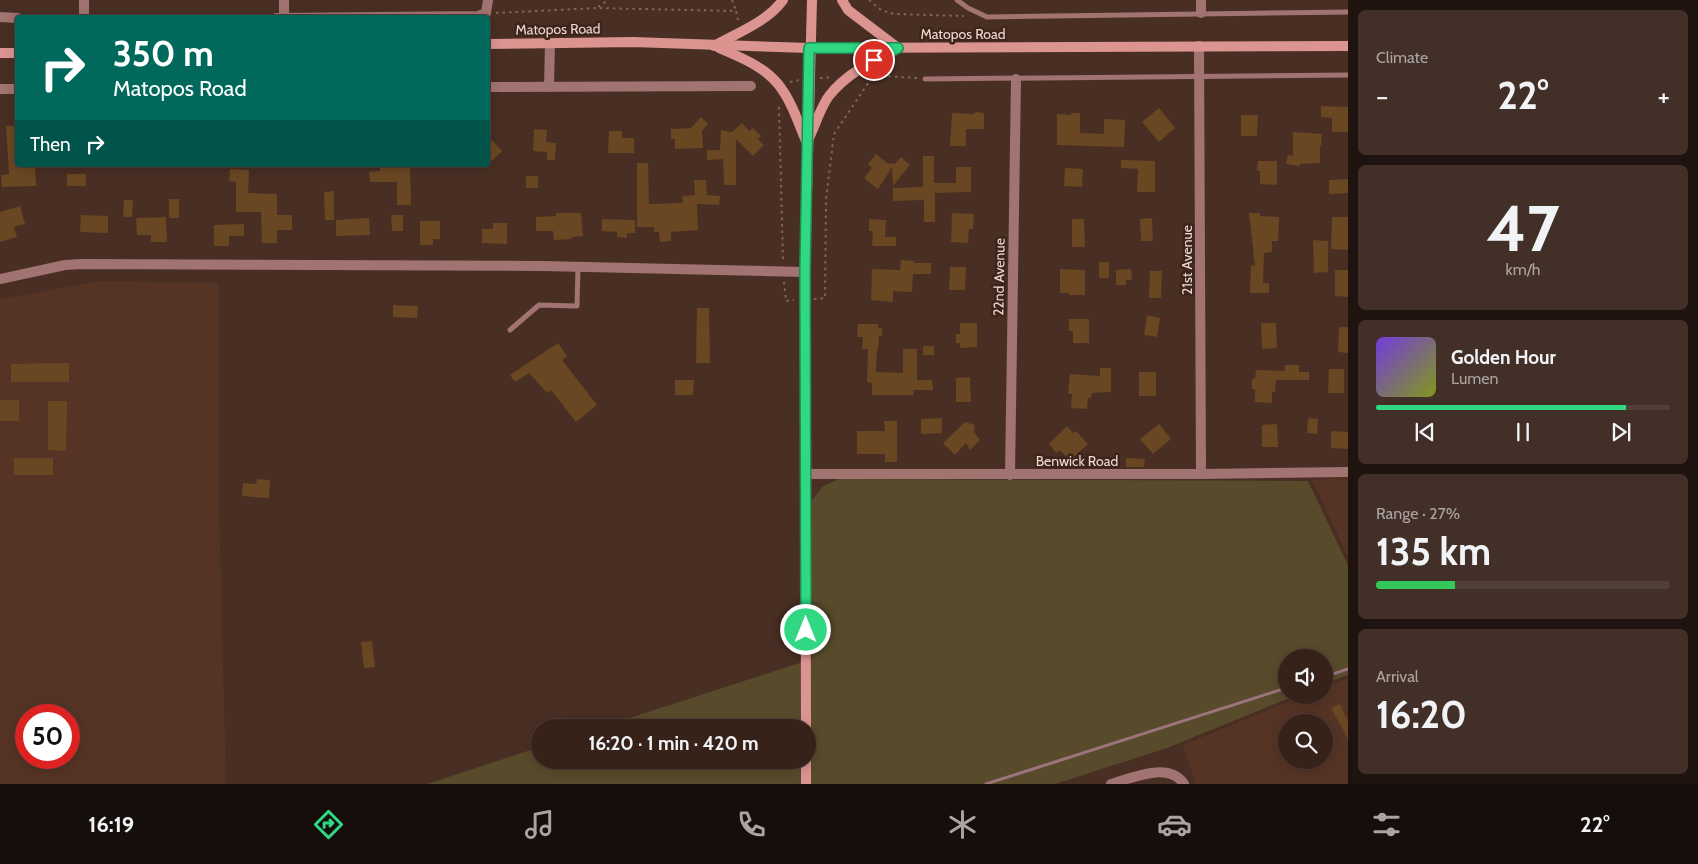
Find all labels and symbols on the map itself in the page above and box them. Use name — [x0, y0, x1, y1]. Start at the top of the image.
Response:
street label: Matopos Road — [515, 19, 601, 39]
street label: Matopos Road — [920, 25, 1006, 43]
pin — [853, 39, 895, 81]
street label: 21st Avenue — [1178, 225, 1196, 295]
street label: 22nd Avenue — [989, 238, 1009, 316]
street label: Benwick Road — [1036, 452, 1118, 470]
position arrow — [779, 603, 831, 655]
speed limit sign: 50 — [15, 704, 80, 769]

